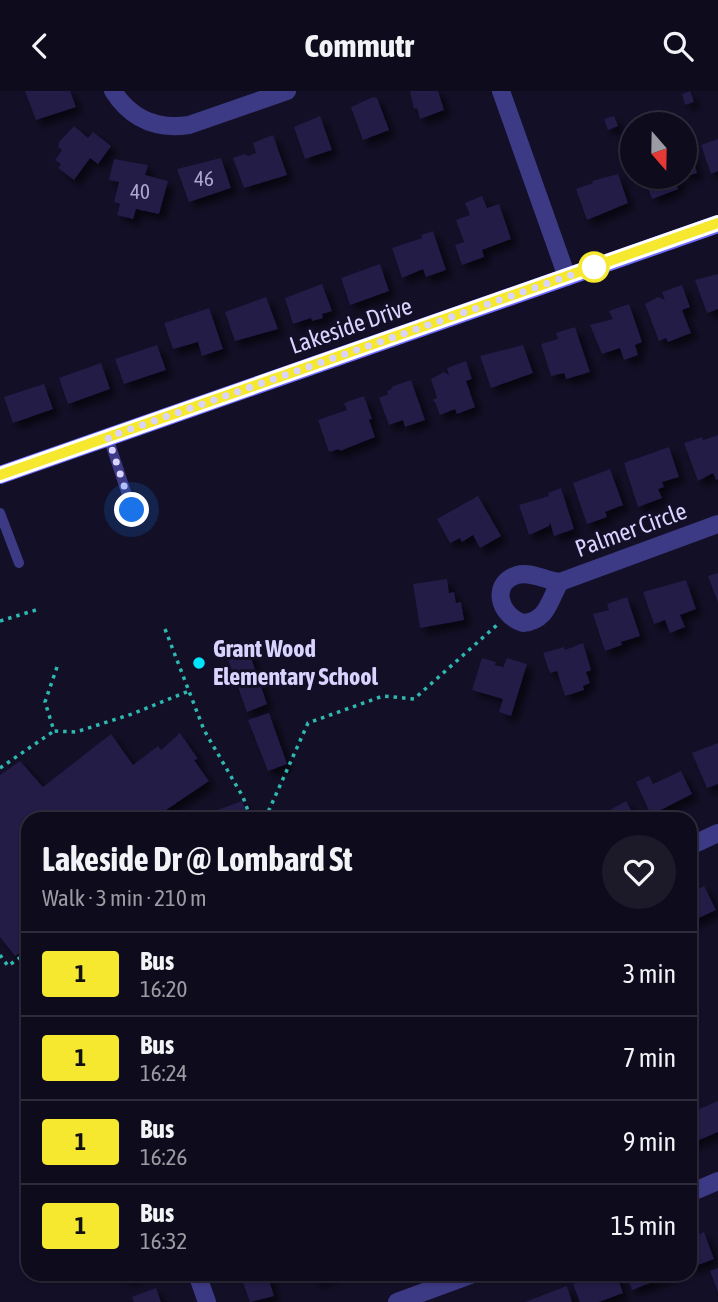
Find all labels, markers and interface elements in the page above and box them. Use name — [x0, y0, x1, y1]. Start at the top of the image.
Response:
icon: back — [21, 27, 59, 65]
text: Commutr — [304, 27, 414, 64]
icon: search — [659, 27, 697, 65]
north arrow — [620, 112, 696, 189]
map controls — [620, 112, 697, 189]
house number: 46 — [194, 166, 214, 190]
house number: 40 — [130, 179, 150, 203]
unlabelled marker — [579, 252, 609, 282]
street label: Lakeside Drive — [286, 292, 416, 359]
your location — [114, 492, 149, 527]
street label: Palmer Circle — [571, 497, 690, 562]
place label: Grant Wood Elementary School — [213, 635, 379, 690]
marker: Grant Wood Elementary School — [191, 655, 207, 671]
button: heart — [602, 835, 676, 909]
text: Lakeside Dr @ Lombard St — [42, 840, 353, 878]
text: Walk · 3 min · 210 m — [42, 885, 206, 911]
text: Bus — [140, 946, 174, 976]
text: 3 min — [623, 959, 676, 989]
text: 1 — [75, 960, 86, 987]
text: 16:20 — [140, 976, 187, 1002]
text: Bus — [140, 1030, 174, 1060]
text: 7 min — [623, 1043, 676, 1073]
text: 1 — [75, 1044, 86, 1071]
text: 16:24 — [140, 1060, 187, 1086]
text: Bus — [140, 1114, 174, 1144]
text: 9 min — [623, 1127, 676, 1157]
text: 1 — [75, 1128, 86, 1155]
text: 16:26 — [140, 1144, 187, 1170]
text: Bus — [140, 1198, 174, 1228]
text: 15 min — [611, 1211, 676, 1241]
text: 1 — [75, 1212, 86, 1239]
text: 16:32 — [140, 1228, 187, 1254]

